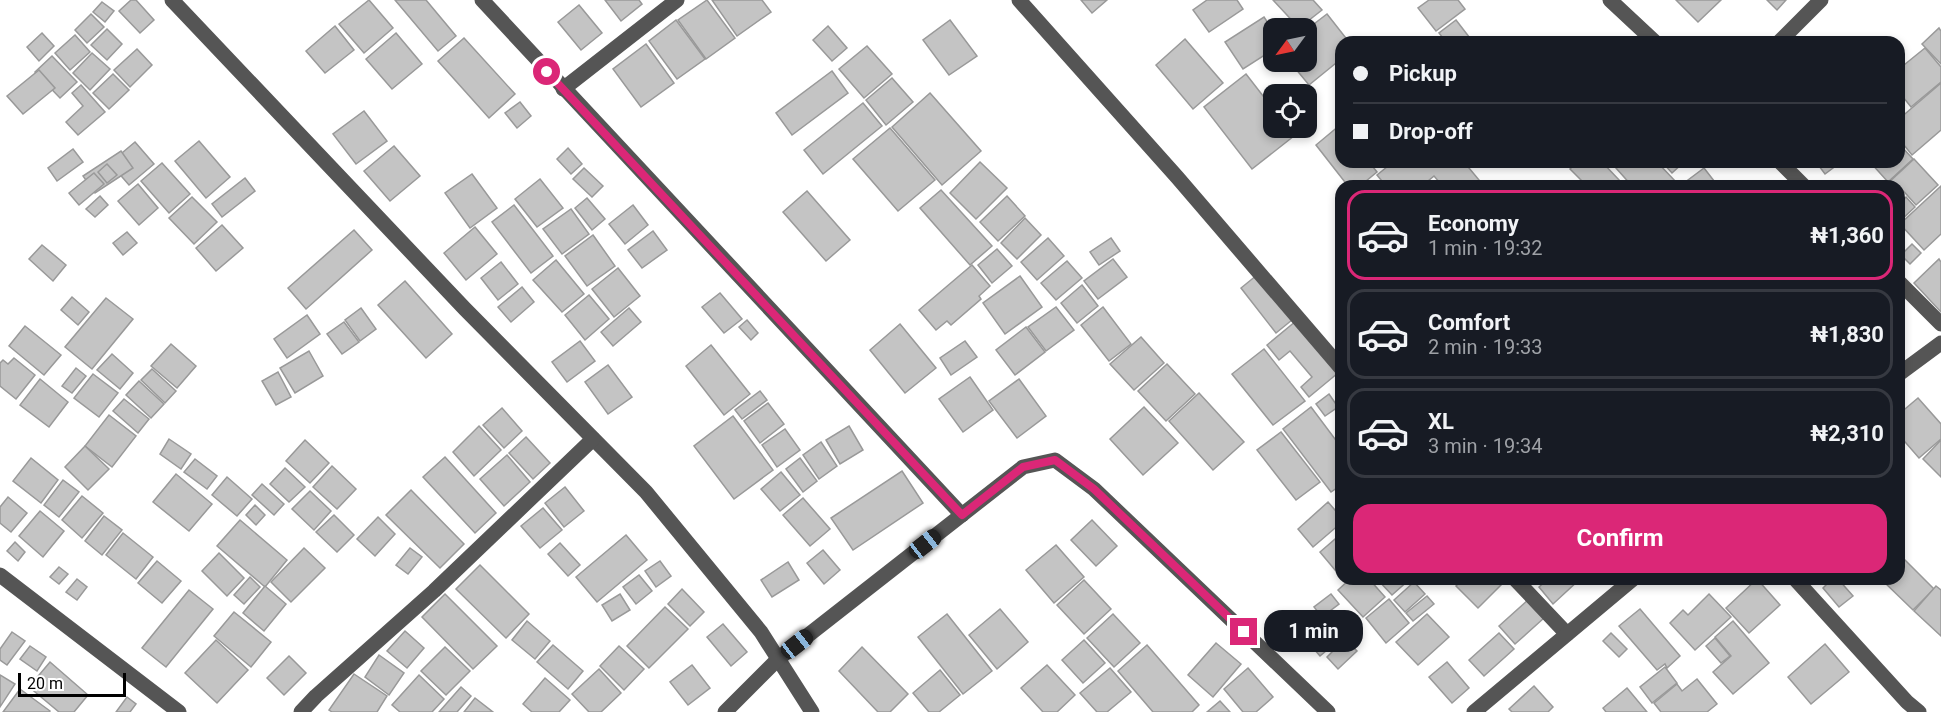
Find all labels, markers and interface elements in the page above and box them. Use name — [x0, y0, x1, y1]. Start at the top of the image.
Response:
north arrow — [1263, 18, 1317, 72]
map controls — [1263, 18, 1317, 138]
route start — [533, 58, 560, 85]
text: Pickup — [1389, 61, 1457, 86]
button: locate — [1263, 84, 1317, 138]
text: Drop-off — [1389, 119, 1473, 144]
icon: car — [1356, 208, 1410, 262]
text: Economy — [1428, 211, 1519, 236]
text: ₦1,360 — [1810, 223, 1884, 248]
text: 1 min · 19:32 — [1428, 236, 1543, 260]
icon: car — [1356, 307, 1410, 361]
text: Comfort — [1428, 310, 1510, 335]
text: ₦1,830 — [1810, 322, 1884, 347]
text: 2 min · 19:33 — [1428, 335, 1543, 359]
icon: car — [1356, 406, 1410, 460]
text: XL — [1428, 409, 1454, 434]
text: ₦2,310 — [1810, 421, 1884, 446]
text: 3 min · 19:34 — [1428, 434, 1543, 458]
button: Confirm — [1353, 504, 1887, 573]
car — [905, 526, 945, 562]
callout: 1 min — [1265, 611, 1364, 653]
route end — [1230, 618, 1257, 645]
text: 1 min — [1288, 619, 1339, 643]
car — [777, 626, 817, 662]
scale bar — [18, 670, 126, 698]
text: 20 m — [27, 674, 63, 693]

